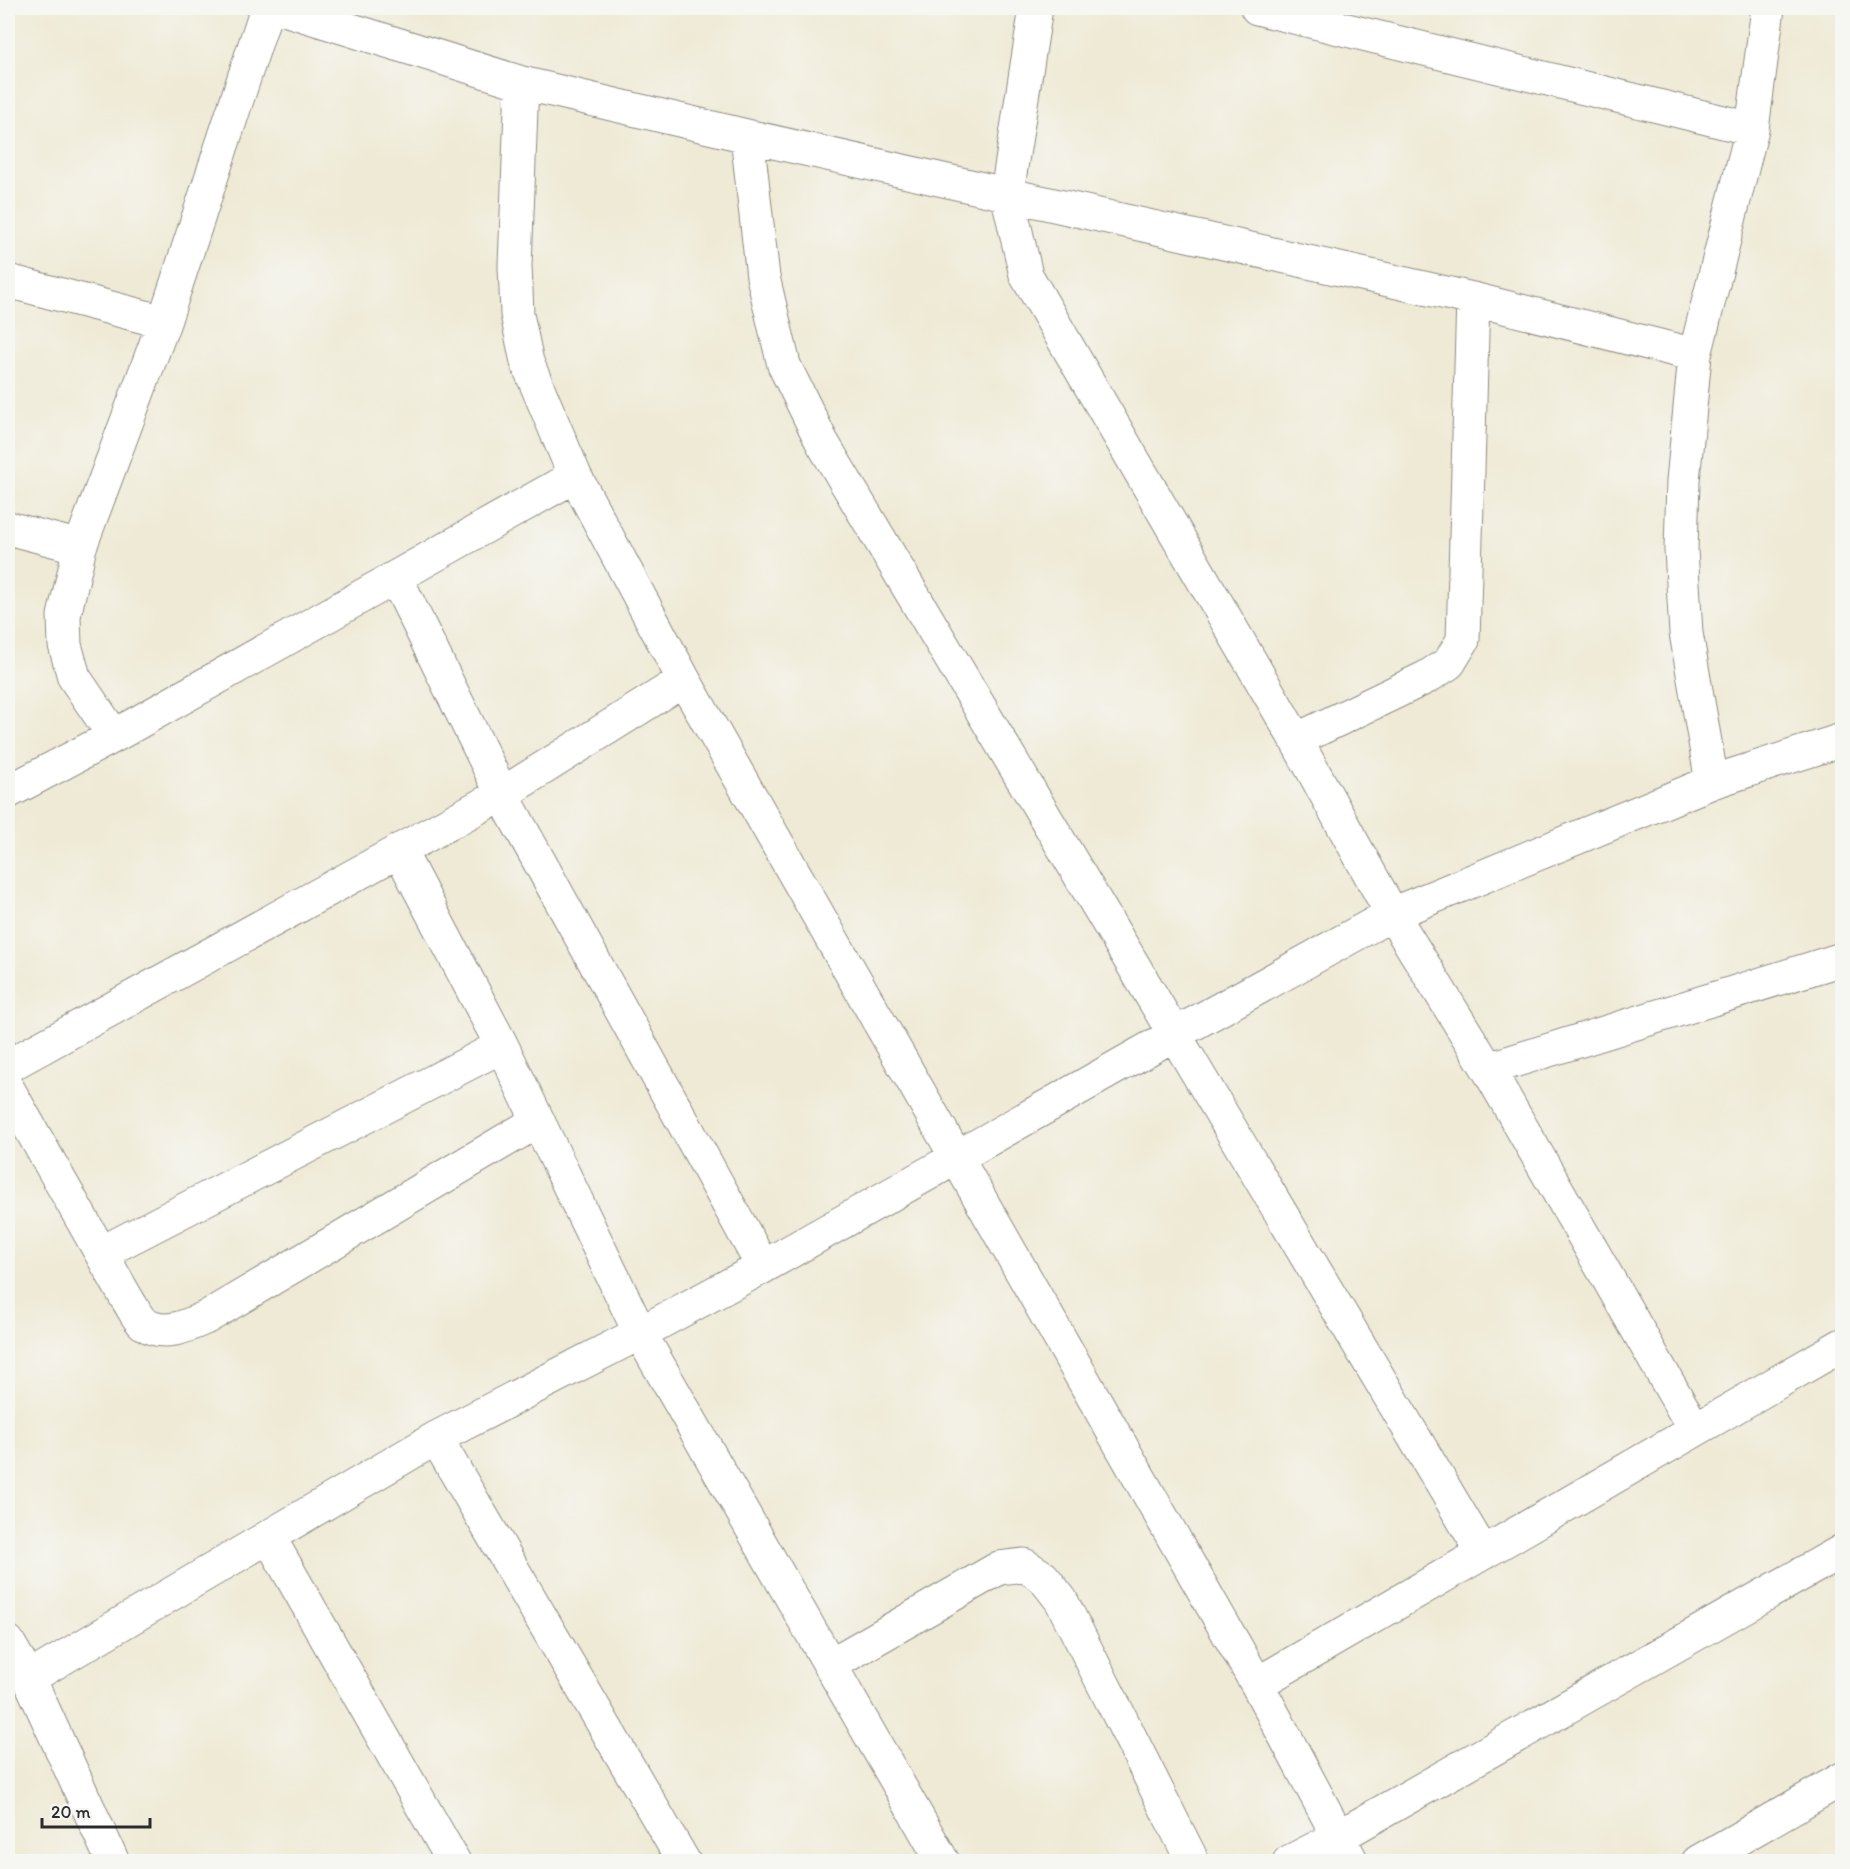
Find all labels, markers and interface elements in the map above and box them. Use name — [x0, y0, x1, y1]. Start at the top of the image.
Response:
scale bar — [42, 1791, 150, 1829]
text: 20 m — [51, 1801, 91, 1823]

